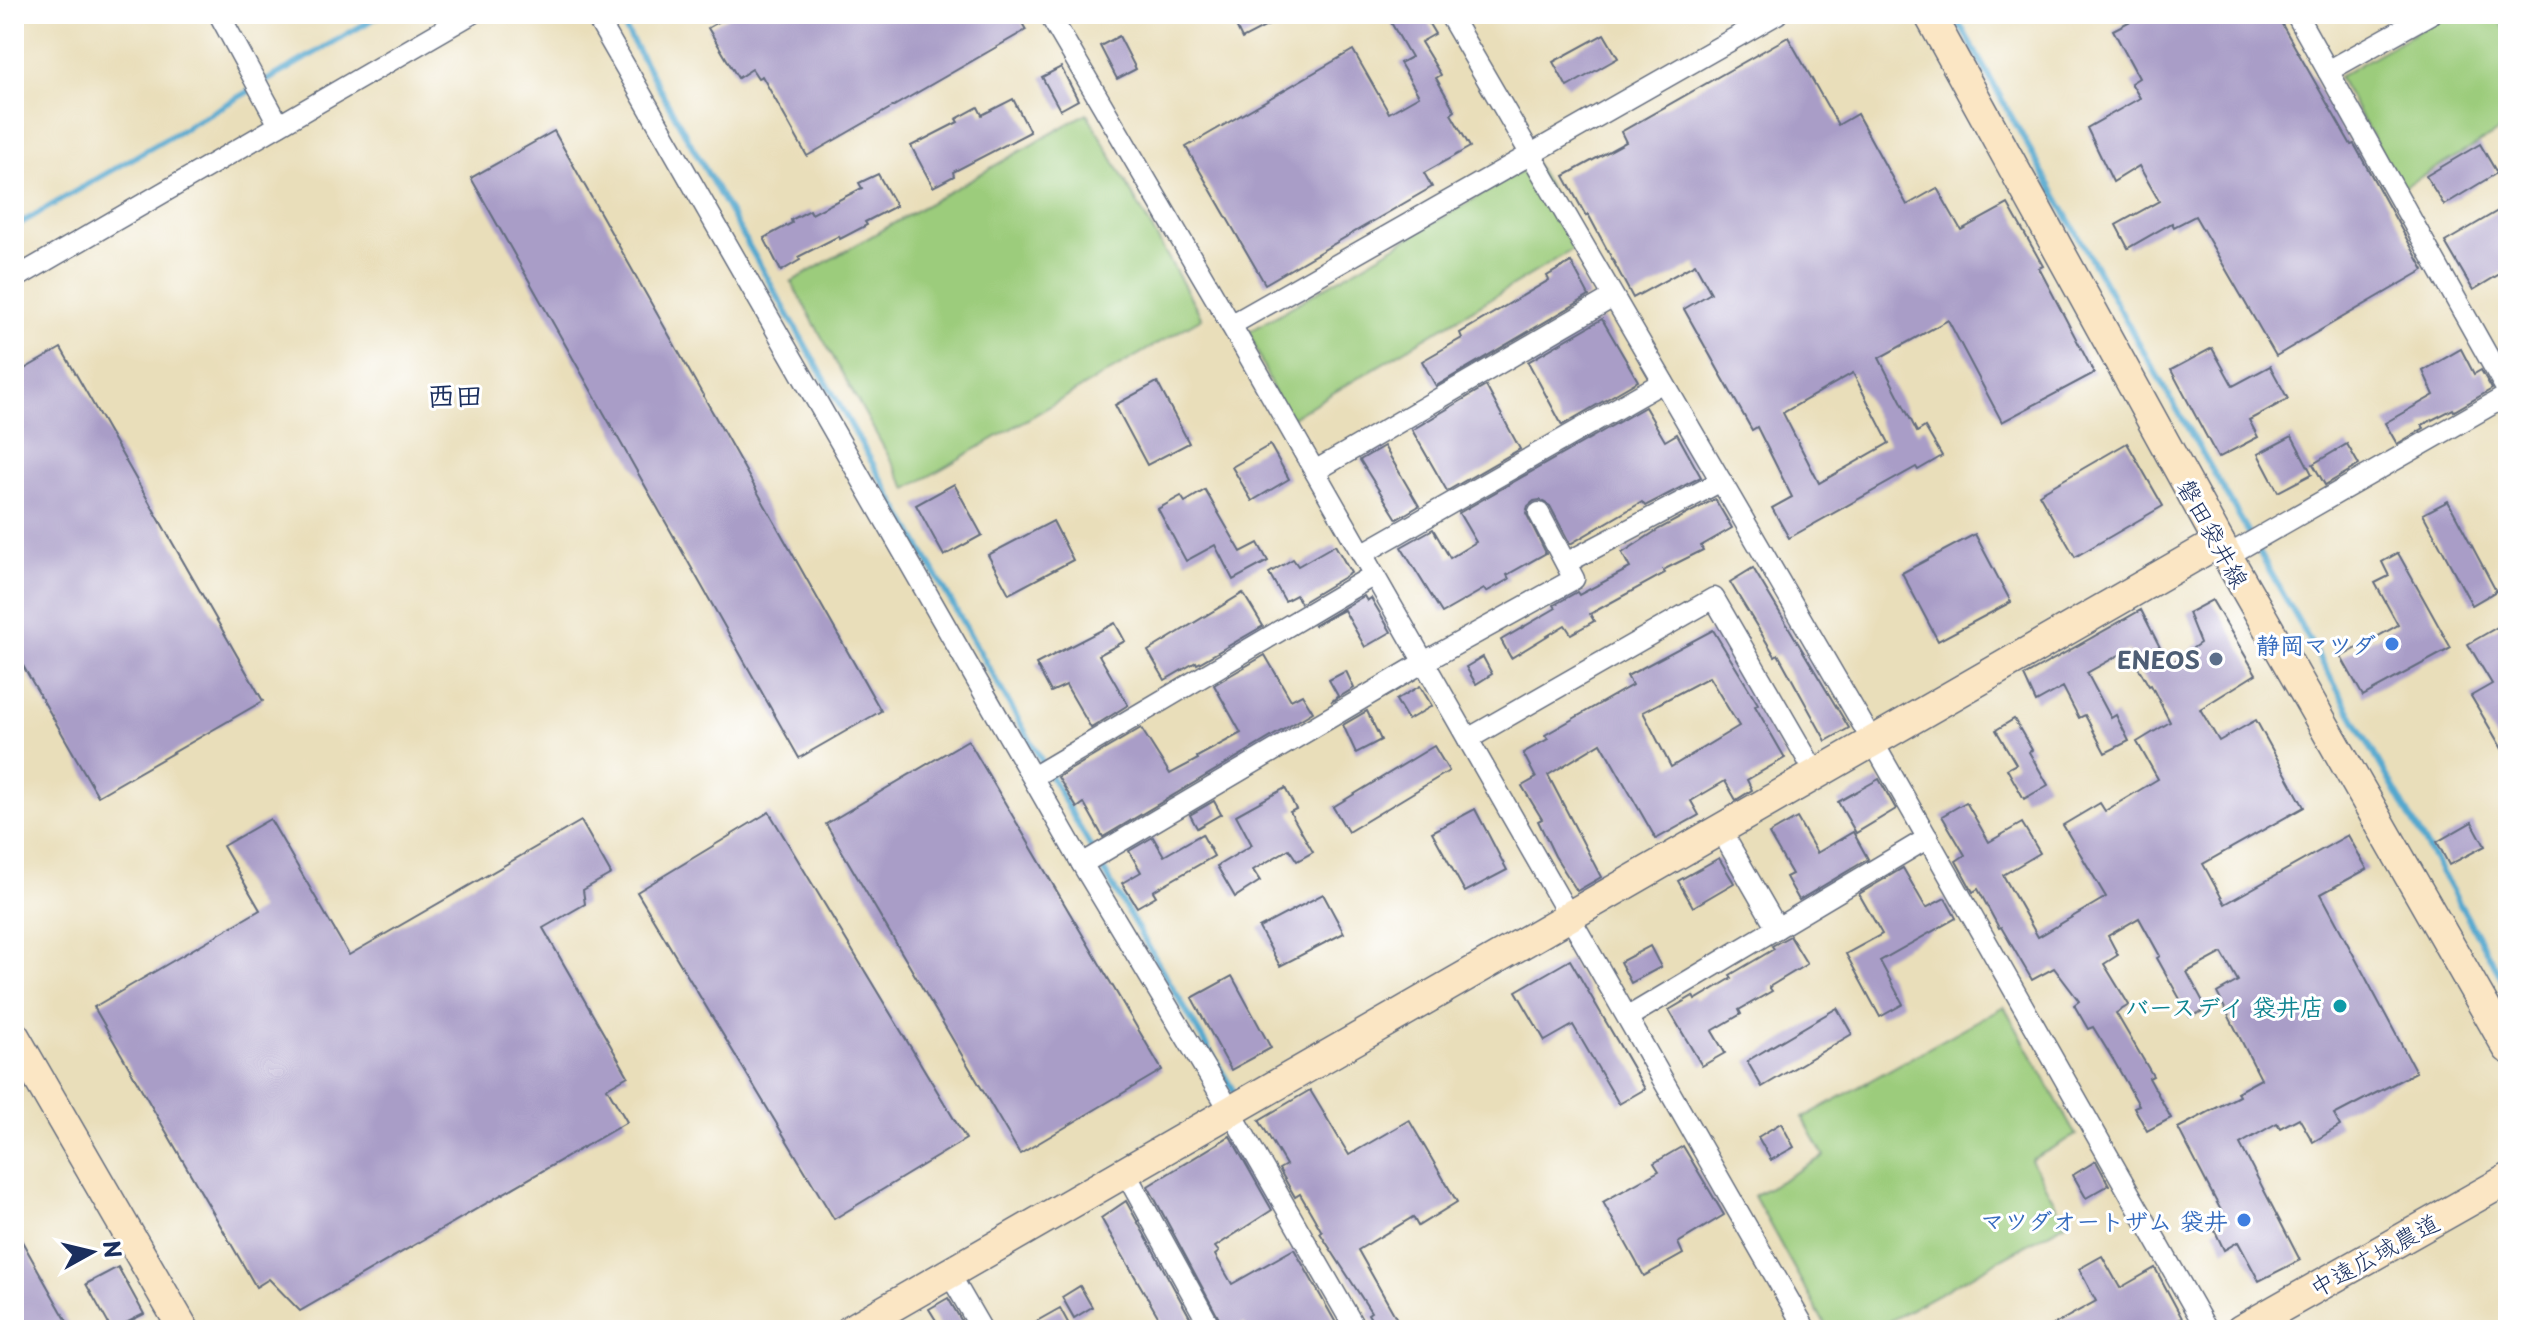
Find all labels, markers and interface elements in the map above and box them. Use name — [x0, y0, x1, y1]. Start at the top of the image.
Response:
district label: 西田 — [427, 373, 483, 416]
street label: 磐田袋井線 — [2169, 472, 2259, 594]
place label: 静岡マツダ — [2256, 626, 2376, 662]
marker: 静岡マツダ — [2383, 635, 2401, 653]
place label: ENEOS — [2117, 641, 2200, 677]
marker: ENEOS — [2207, 650, 2225, 668]
place label: バースデイ 袋井店 — [2125, 988, 2324, 1024]
marker: バースデイ 袋井店 — [2331, 997, 2349, 1015]
place label: マツダオートザム 袋井 — [1980, 1202, 2228, 1238]
street label: 中遠広域農道 — [2302, 1203, 2446, 1305]
marker: マツダオートザム 袋井 — [2235, 1211, 2253, 1229]
north arrow — [52, 1212, 132, 1292]
text: N — [96, 1238, 131, 1260]

